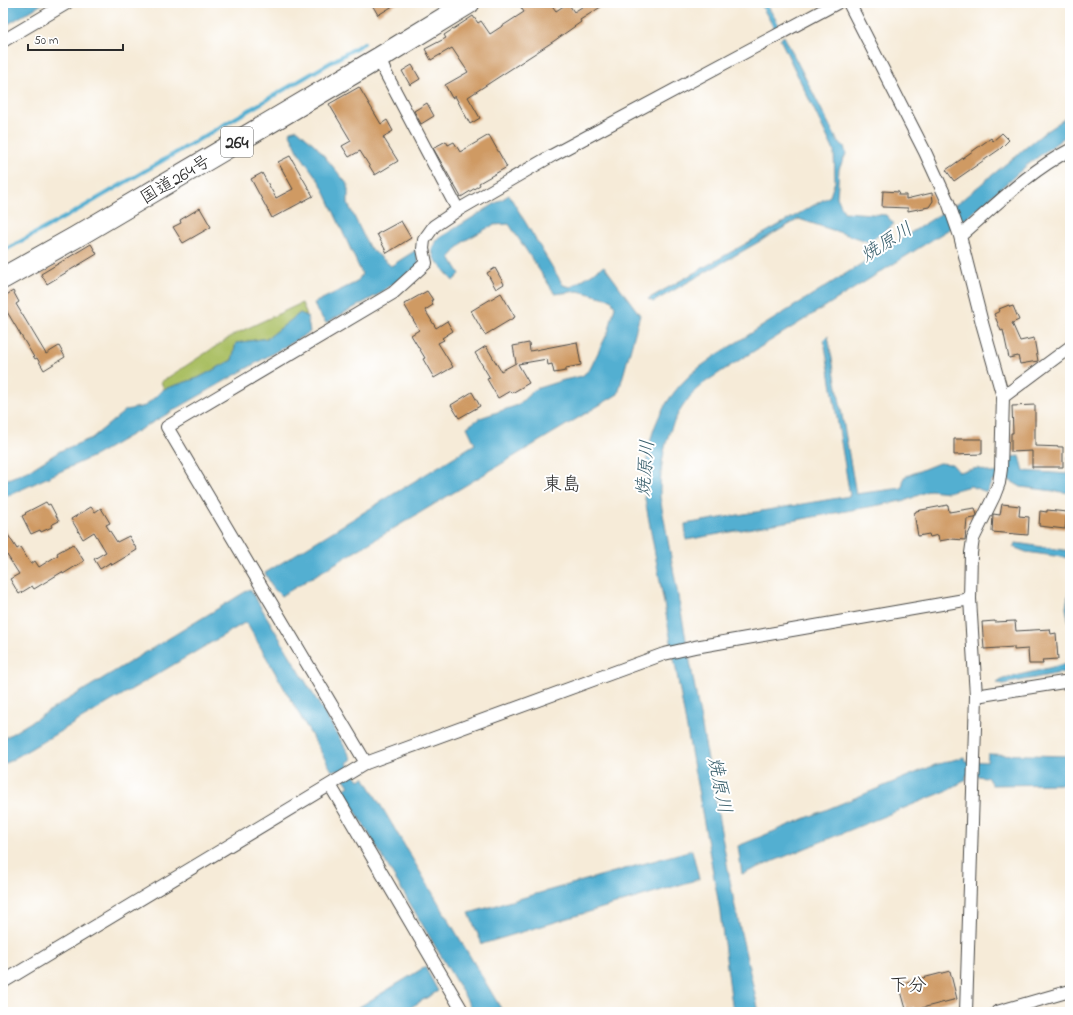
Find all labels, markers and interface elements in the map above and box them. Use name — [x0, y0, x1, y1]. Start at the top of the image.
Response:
scale bar — [28, 26, 123, 52]
text: 50 m — [34, 32, 58, 50]
road number: 264 — [221, 127, 253, 157]
street label: 国道264号 — [136, 149, 216, 212]
water label: 焼原川 — [856, 217, 919, 270]
water label: 焼原川 — [631, 439, 662, 498]
district label: 東島 — [543, 472, 581, 499]
water label: 焼原川 — [700, 755, 737, 816]
district label: 下分 — [889, 973, 927, 1000]

